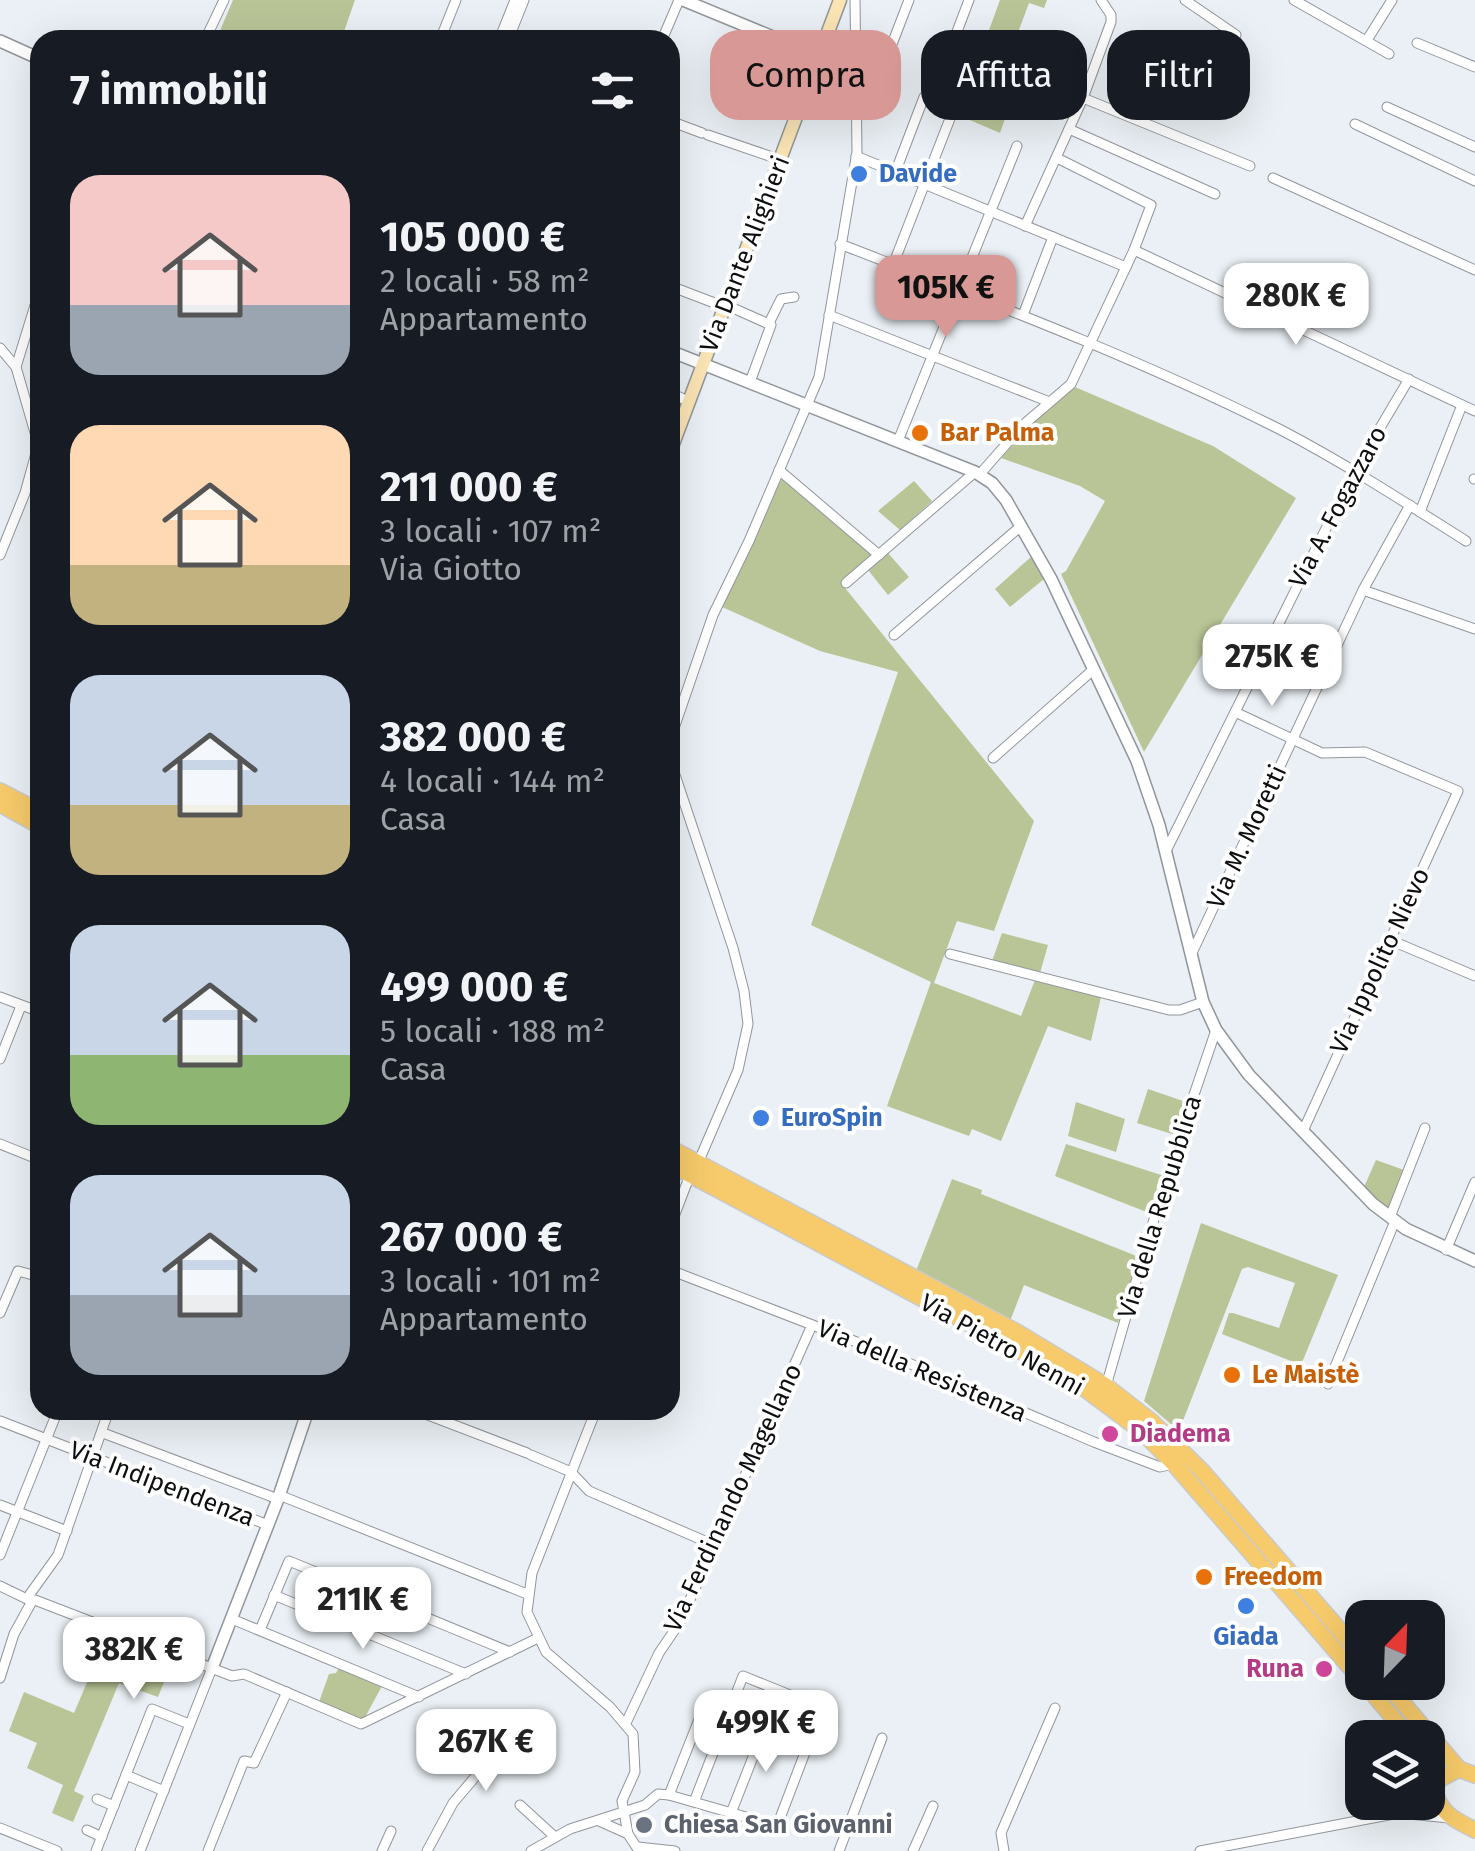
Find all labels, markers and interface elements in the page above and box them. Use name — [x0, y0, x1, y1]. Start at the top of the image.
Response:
chip: Compra — [710, 30, 901, 120]
chip: Affitta — [921, 30, 1087, 120]
chip: Filtri — [1107, 30, 1250, 120]
icon: filters — [585, 63, 640, 118]
text: 7 immobili — [70, 65, 268, 115]
street label: Via Dante Alighieri — [694, 152, 796, 356]
place label: Davide — [879, 159, 957, 189]
marker: Davide — [848, 163, 870, 185]
text: 105 000 € — [380, 212, 565, 262]
icon: home — [150, 215, 270, 335]
pin: 105K € — [865, 255, 1027, 340]
text: 2 locali · 58 m² — [380, 262, 590, 300]
pin: 280K € — [1215, 263, 1377, 348]
text: 105K € — [897, 268, 995, 306]
text: 280K € — [1246, 276, 1346, 314]
text: Appartamento — [380, 300, 588, 338]
place label: Bar Palma — [940, 418, 1054, 448]
street label: Via A. Fogazzaro — [1283, 421, 1393, 593]
marker: Bar Palma — [909, 422, 931, 444]
text: 211 000 € — [380, 462, 557, 512]
icon: home — [150, 465, 270, 585]
text: 3 locali · 107 m² — [380, 512, 601, 550]
text: Via Giotto — [380, 550, 522, 588]
pin: 275K € — [1191, 624, 1353, 709]
text: 275K € — [1225, 637, 1319, 675]
text: 382 000 € — [380, 712, 566, 762]
icon: home — [150, 715, 270, 835]
street label: Via M. Moretti — [1201, 760, 1293, 914]
text: 4 locali · 144 m² — [380, 762, 605, 800]
text: Casa — [380, 800, 447, 838]
street label: Via Ippolito Nievo — [1324, 863, 1436, 1059]
text: 499 000 € — [380, 962, 568, 1012]
icon: home — [150, 965, 270, 1085]
text: 5 locali · 188 m² — [380, 1012, 605, 1050]
text: Casa — [380, 1050, 447, 1088]
street label: Via della Repubblica — [1112, 1092, 1208, 1322]
place label: EuroSpin — [781, 1103, 883, 1133]
marker: EuroSpin — [750, 1107, 772, 1129]
text: 267 000 € — [380, 1212, 562, 1262]
icon: home — [150, 1215, 270, 1335]
text: 3 locali · 101 m² — [380, 1262, 601, 1300]
street label: Via Pietro Nenni — [915, 1288, 1089, 1402]
text: Appartamento — [380, 1300, 588, 1338]
street label: Via della Resistenza — [813, 1313, 1031, 1429]
street label: Via Ferdinando Magellano — [658, 1359, 808, 1637]
place label: Le Maistè — [1252, 1360, 1360, 1390]
marker: Le Maistè — [1221, 1364, 1243, 1386]
place label: Diadema — [1130, 1419, 1231, 1449]
marker: Diadema — [1099, 1423, 1121, 1445]
street label: Via Indipendenza — [65, 1435, 259, 1533]
place label: Freedom — [1224, 1562, 1323, 1592]
marker: Freedom — [1193, 1566, 1215, 1588]
pin: 211K € — [282, 1567, 444, 1652]
text: 211K € — [317, 1580, 409, 1618]
marker: Giada — [1235, 1595, 1257, 1617]
north arrow — [1345, 1600, 1445, 1700]
map controls — [1345, 1600, 1445, 1820]
pin: 382K € — [53, 1617, 215, 1702]
place label: Giada — [1213, 1622, 1279, 1652]
text: 382K € — [85, 1630, 183, 1668]
place label: Runa — [1246, 1654, 1304, 1684]
marker: Runa — [1313, 1658, 1335, 1680]
pin: 499K € — [685, 1690, 847, 1775]
text: 499K € — [716, 1703, 816, 1741]
pin: 267K € — [405, 1709, 567, 1794]
button: layers — [1345, 1720, 1445, 1820]
text: 267K € — [438, 1722, 534, 1760]
place label: Chiesa San Giovanni — [664, 1810, 893, 1840]
marker: Chiesa San Giovanni — [633, 1814, 655, 1836]

